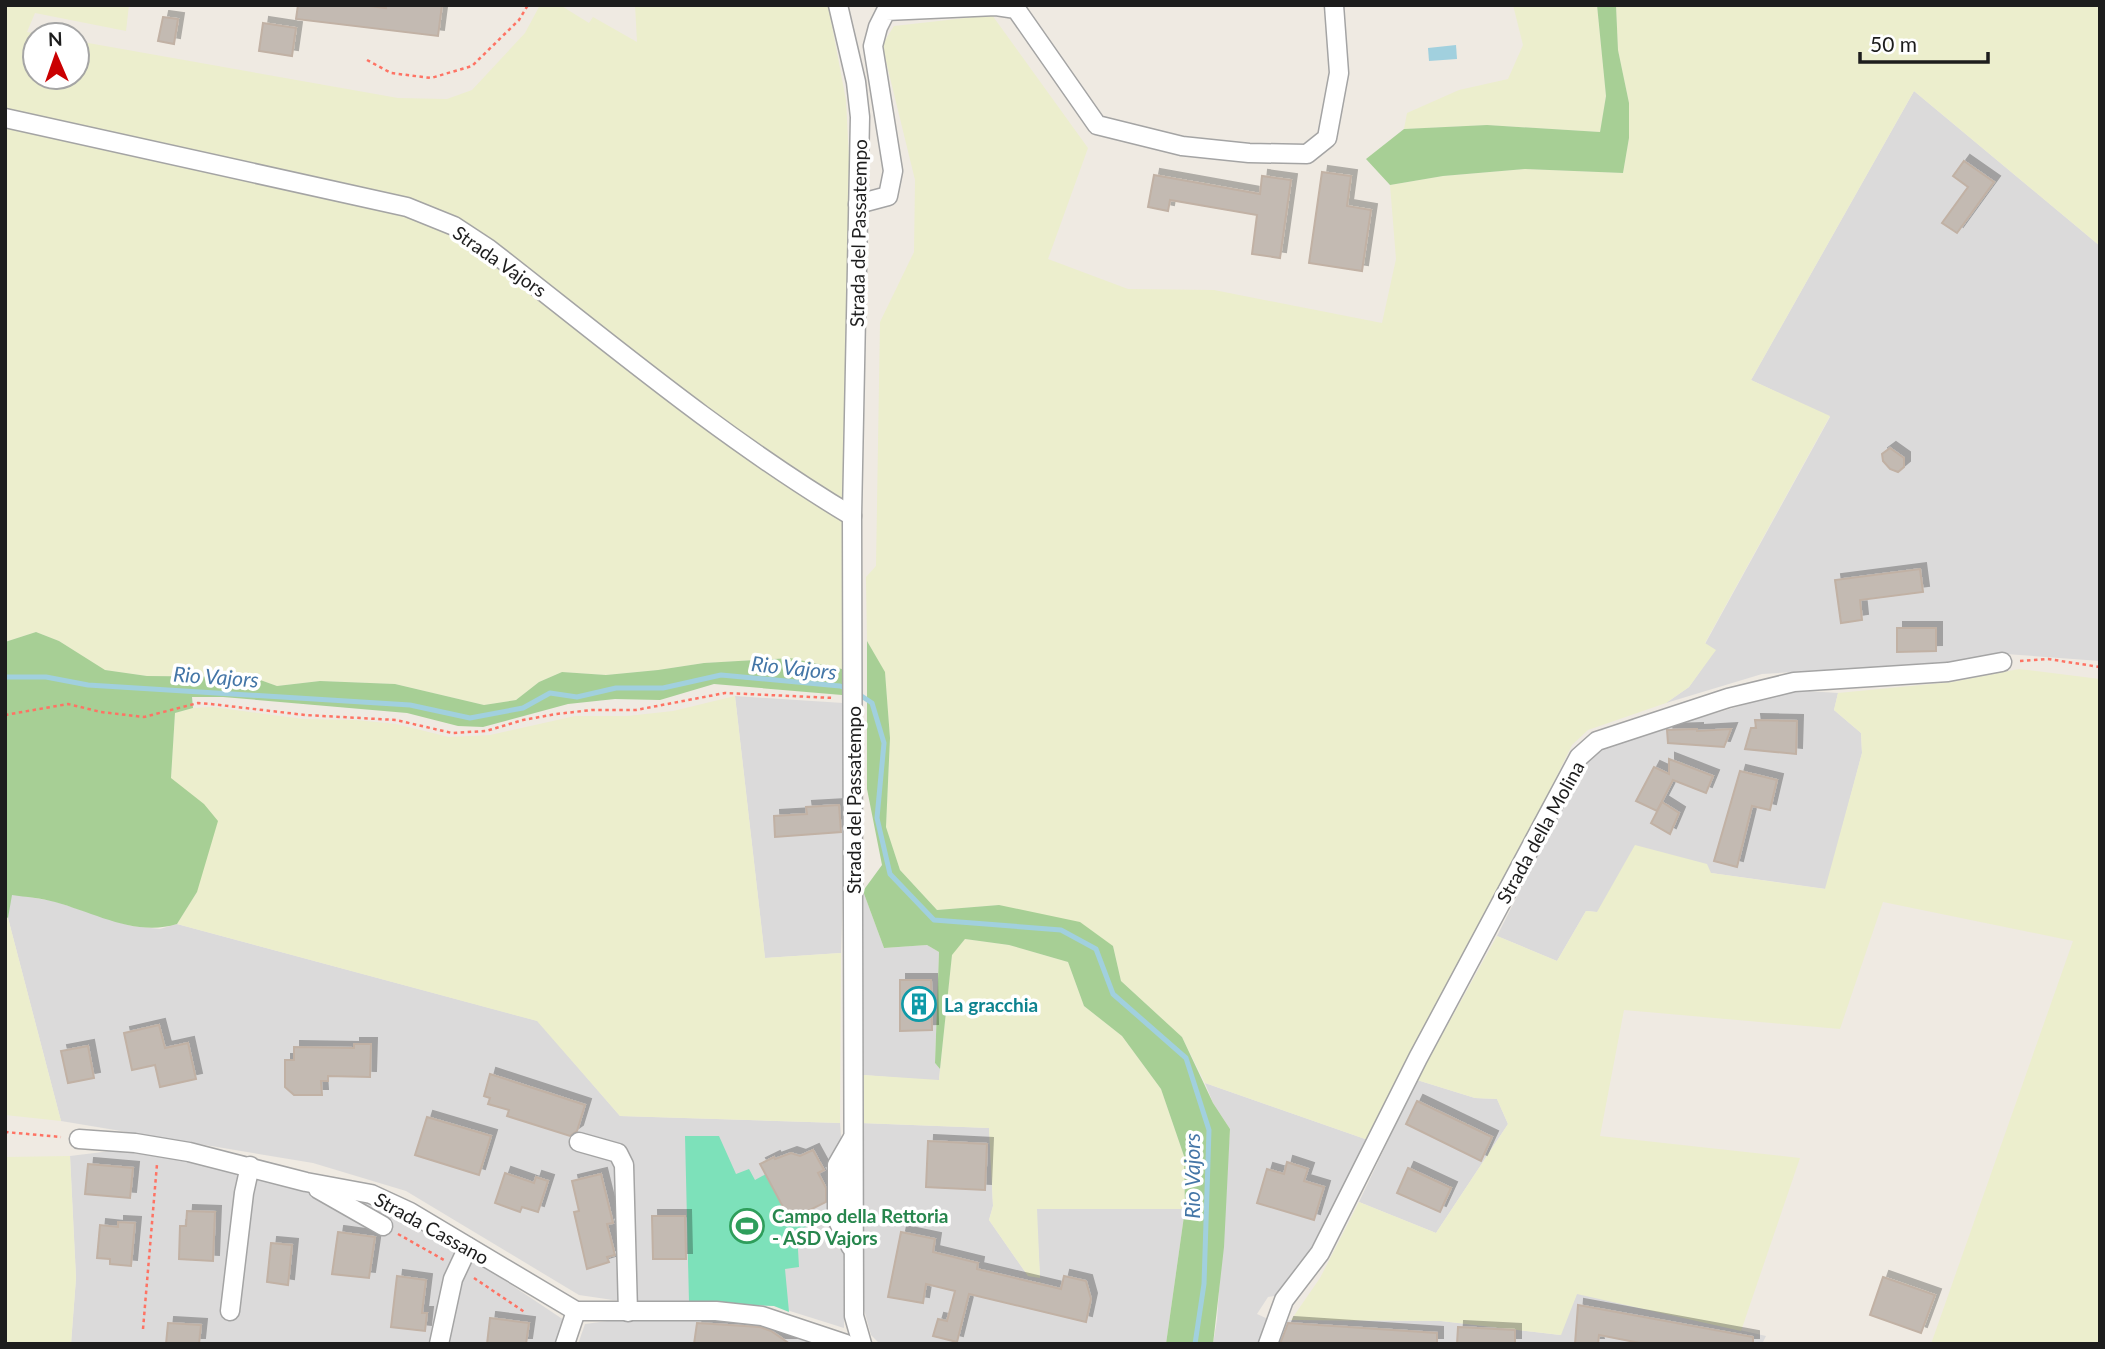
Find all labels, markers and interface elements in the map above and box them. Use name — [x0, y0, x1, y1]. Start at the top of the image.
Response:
north arrow — [21, 21, 91, 91]
scale bar — [1860, 21, 1988, 65]
text: N — [48, 27, 63, 50]
text: 50 m — [1870, 31, 1917, 56]
street label: Strada del Passatempo — [845, 139, 871, 327]
street label: Strada Vajors — [449, 220, 551, 302]
water label: Rio Vajors — [750, 650, 838, 684]
water label: Rio Vajors — [172, 661, 260, 691]
street label: Strada del Passatempo — [842, 706, 865, 894]
street label: Strada della Molina — [1491, 757, 1589, 907]
building icon: La gracchia — [900, 985, 938, 1023]
place label: La gracchia — [944, 993, 1038, 1016]
water label: Rio Vajors — [1179, 1133, 1204, 1219]
street label: Strada Cassano — [371, 1187, 493, 1269]
place label: Campo della Rettoria - ASD Vajors — [772, 1204, 948, 1249]
sports icon: Campo della Rettoria - ASD Vajors — [728, 1207, 766, 1245]

